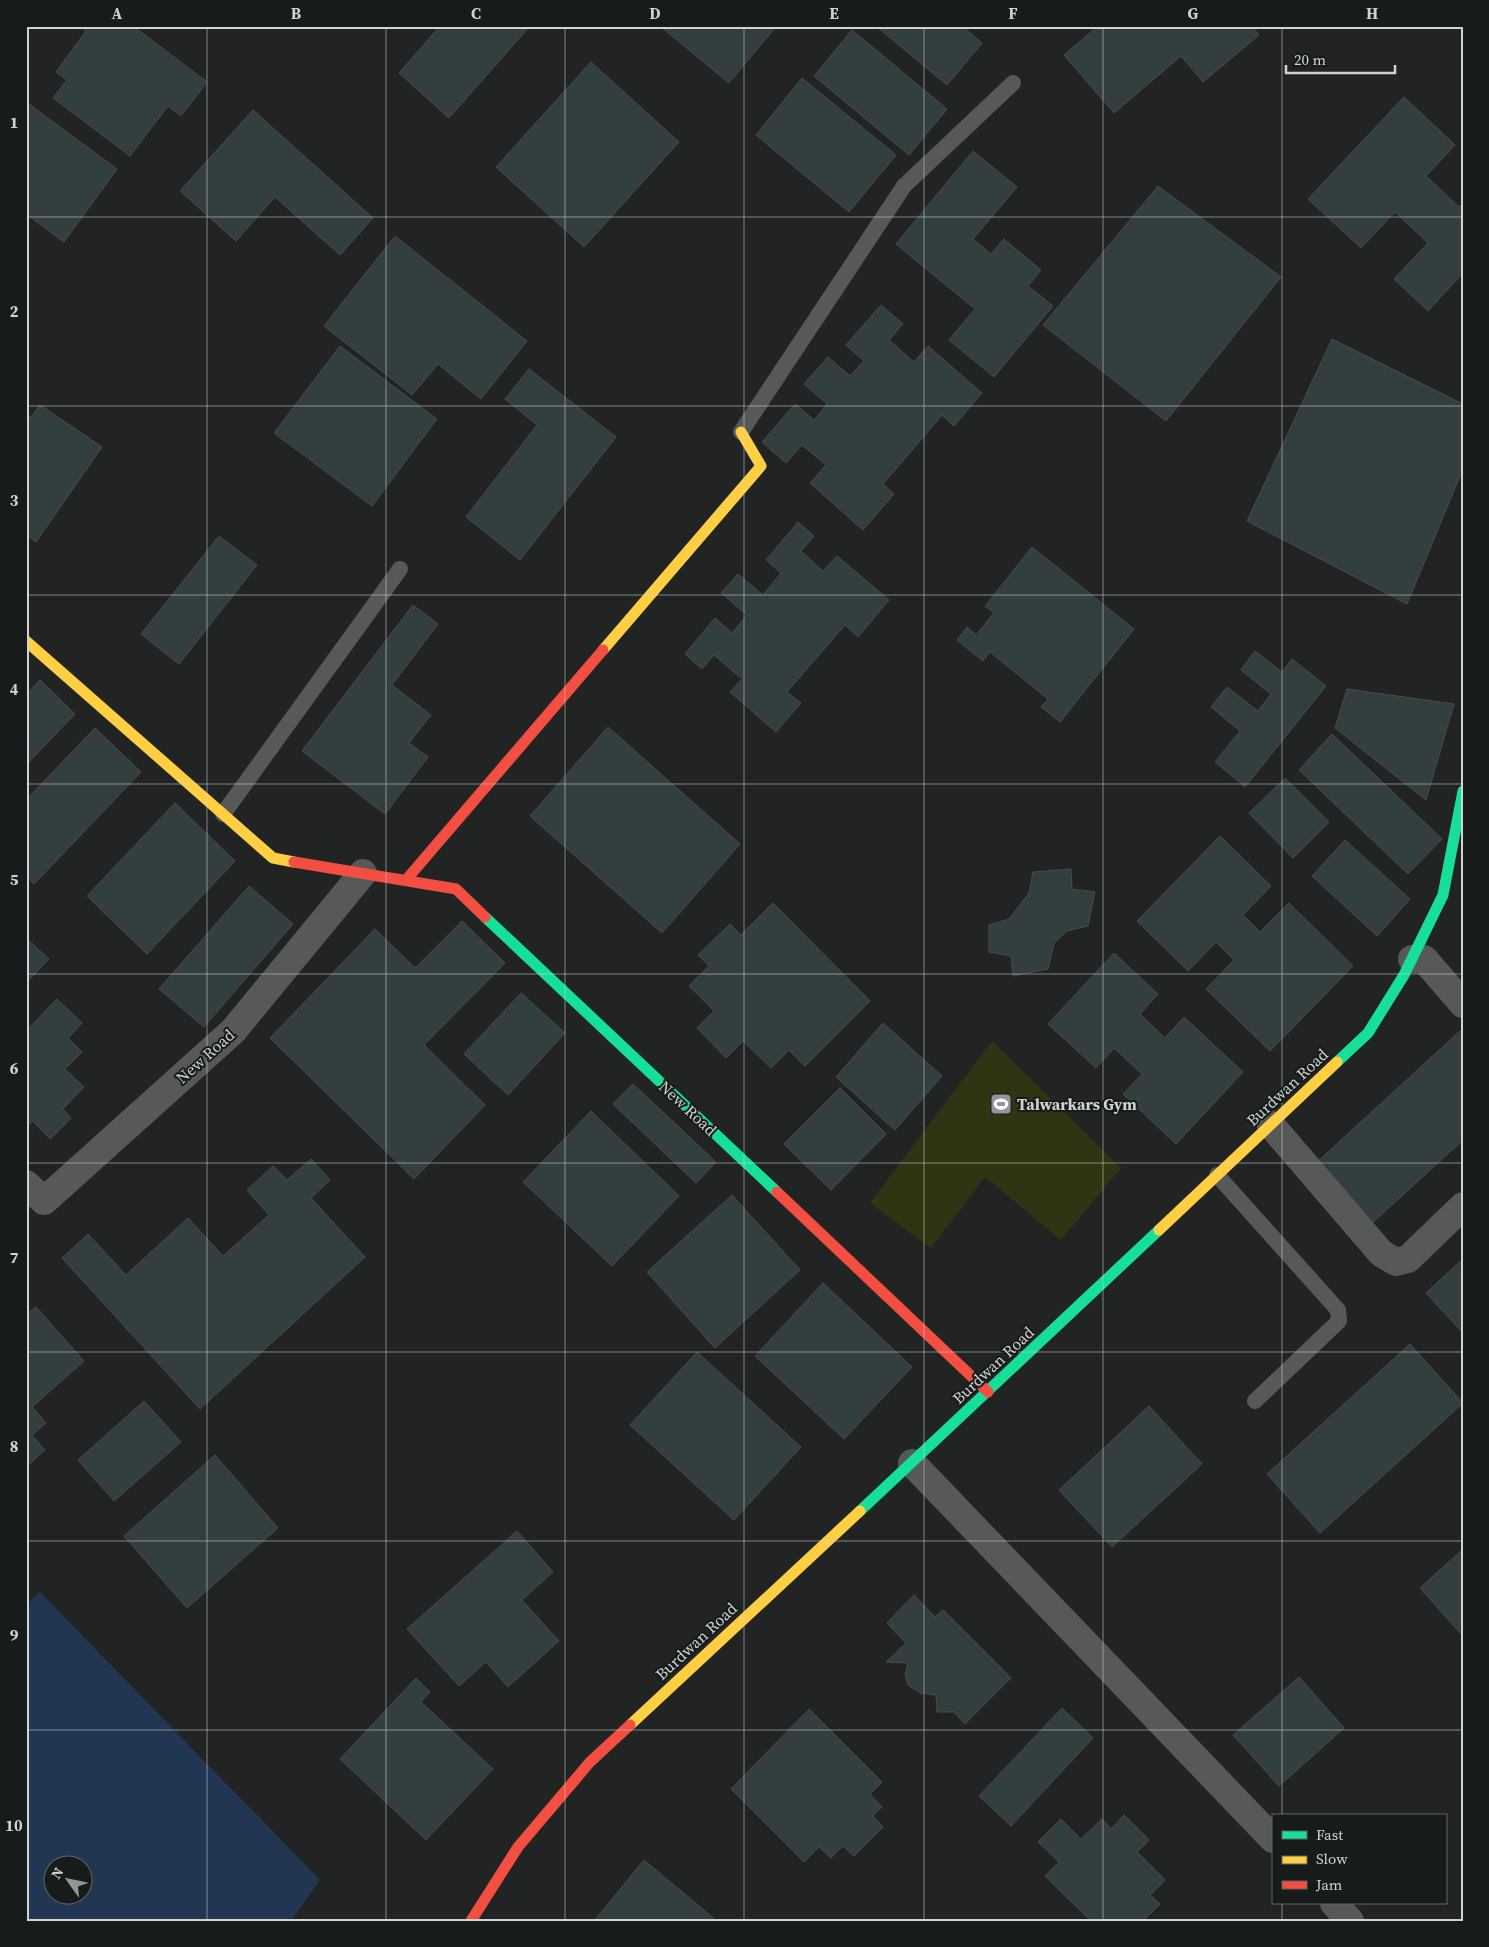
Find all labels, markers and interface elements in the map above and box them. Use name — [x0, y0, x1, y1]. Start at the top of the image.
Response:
text: A — [112, 2, 123, 24]
text: B — [291, 2, 302, 24]
text: C — [471, 2, 481, 24]
text: D — [649, 2, 661, 24]
text: E — [829, 2, 839, 24]
text: F — [1008, 2, 1018, 24]
text: G — [1188, 2, 1199, 24]
text: H — [1366, 2, 1378, 24]
scale bar — [1286, 42, 1395, 74]
text: 20 m — [1294, 49, 1326, 70]
text: 1 — [10, 111, 18, 133]
text: 2 — [10, 300, 19, 322]
text: 3 — [10, 489, 19, 511]
text: 4 — [10, 678, 19, 700]
text: 5 — [10, 868, 19, 890]
street label: New Road — [171, 1024, 239, 1088]
street label: Burdwan Road — [1241, 1043, 1333, 1131]
text: 6 — [10, 1057, 19, 1079]
street label: New Road — [654, 1075, 722, 1141]
sports icon: Talwarkars Gym — [989, 1092, 1013, 1116]
place label: Talwarkars Gym — [1017, 1093, 1137, 1115]
text: 7 — [10, 1246, 19, 1268]
street label: Burdwan Road — [947, 1321, 1039, 1409]
text: 8 — [10, 1435, 18, 1457]
street label: Burdwan Road — [650, 1597, 742, 1685]
text: 9 — [10, 1624, 19, 1646]
text: 10 — [5, 1814, 23, 1836]
legend — [1272, 1814, 1446, 1904]
text: Fast — [1316, 1824, 1343, 1845]
text: Slow — [1316, 1848, 1348, 1869]
north arrow — [42, 1854, 92, 1904]
text: N — [46, 1863, 68, 1883]
text: Jam — [1315, 1874, 1343, 1895]

